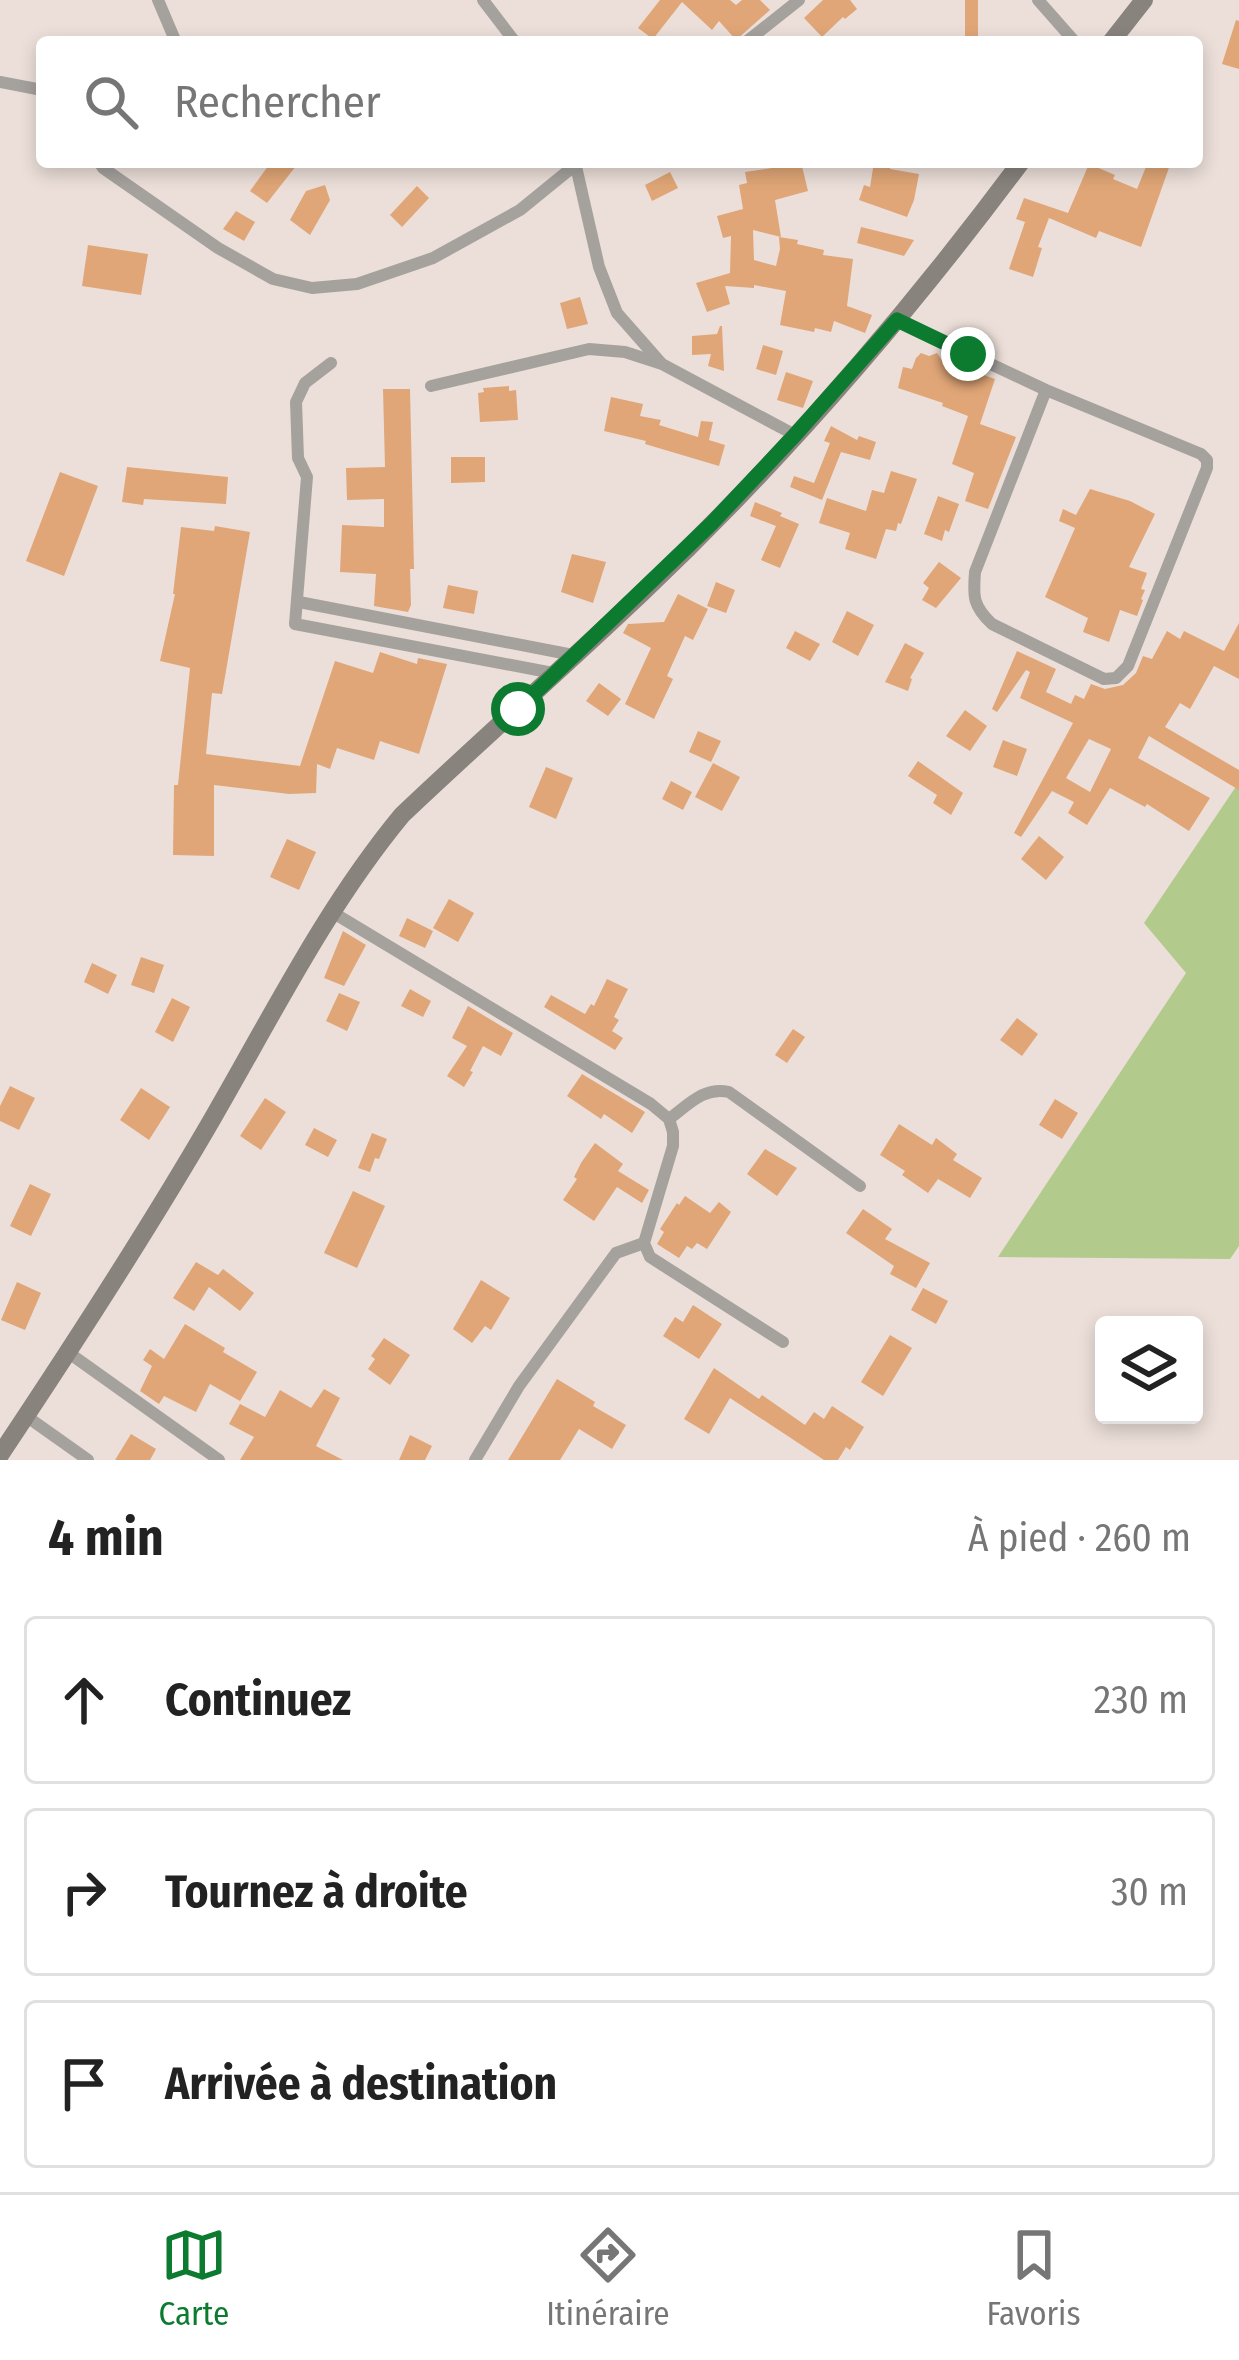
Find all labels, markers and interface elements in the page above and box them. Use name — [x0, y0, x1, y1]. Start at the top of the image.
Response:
search box — [36, 36, 1203, 168]
icon: search — [78, 69, 144, 135]
text: Rechercher — [174, 75, 381, 129]
route end — [941, 327, 995, 381]
route start — [491, 682, 545, 736]
map controls — [1095, 1316, 1203, 1424]
button: layers — [1095, 1316, 1203, 1424]
text: 4 min — [48, 1507, 164, 1569]
text: À pied · 260 m — [968, 1515, 1191, 1561]
icon: ahead — [51, 1667, 117, 1733]
text: Continuez — [165, 1673, 351, 1727]
text: 230 m — [1094, 1677, 1188, 1723]
icon: right — [51, 1859, 117, 1925]
text: Tournez à droite — [165, 1865, 468, 1919]
text: 30 m — [1111, 1869, 1188, 1915]
icon: arrive — [51, 2051, 117, 2117]
text: Arrivée à destination — [165, 2057, 557, 2111]
tab: Carte — [158, 2222, 229, 2334]
tab: Itinéraire — [546, 2222, 670, 2334]
tab: Favoris — [987, 2222, 1081, 2334]

